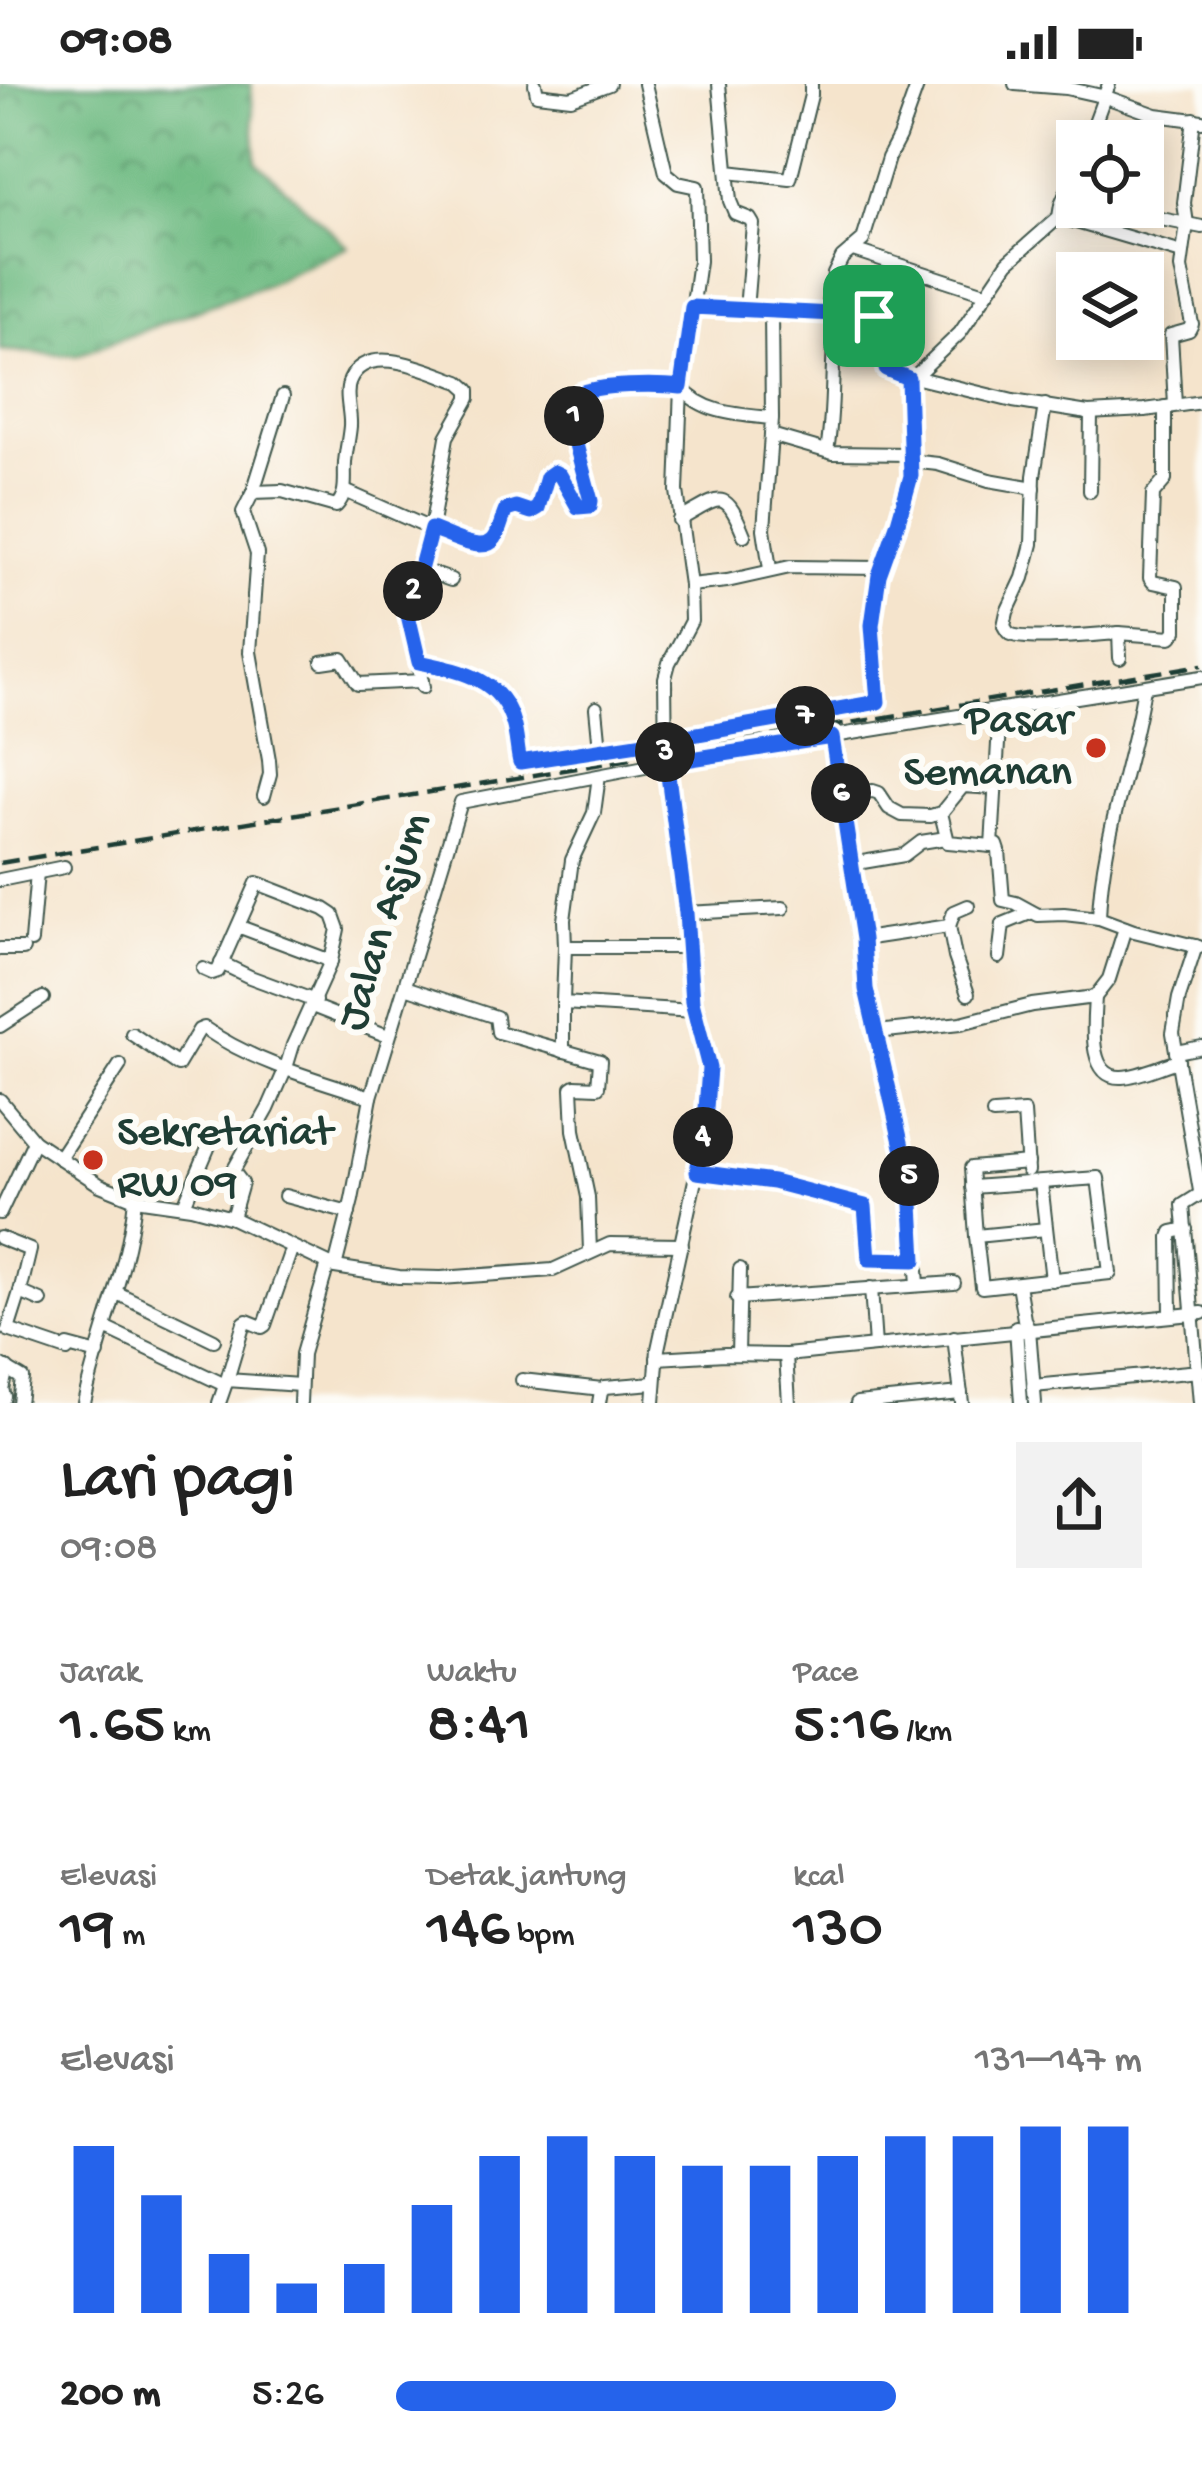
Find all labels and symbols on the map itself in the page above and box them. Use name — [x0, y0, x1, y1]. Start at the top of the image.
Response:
pin — [823, 265, 925, 367]
pin: 1 — [544, 386, 604, 446]
pin: 2 — [383, 561, 443, 621]
pin: 7 — [775, 686, 835, 746]
place label: Pasar Semanan — [903, 696, 1076, 801]
pin: 3 — [635, 722, 695, 782]
marker: Pasar Semanan — [1083, 735, 1109, 761]
pin: 6 — [811, 763, 871, 823]
street label: Jalan Asjum — [328, 807, 444, 1037]
pin: 4 — [673, 1107, 733, 1167]
place label: Sekretariat RW 09 — [117, 1108, 336, 1213]
pin: 5 — [879, 1146, 939, 1206]
marker: Sekretariat RW 09 — [80, 1147, 106, 1173]

